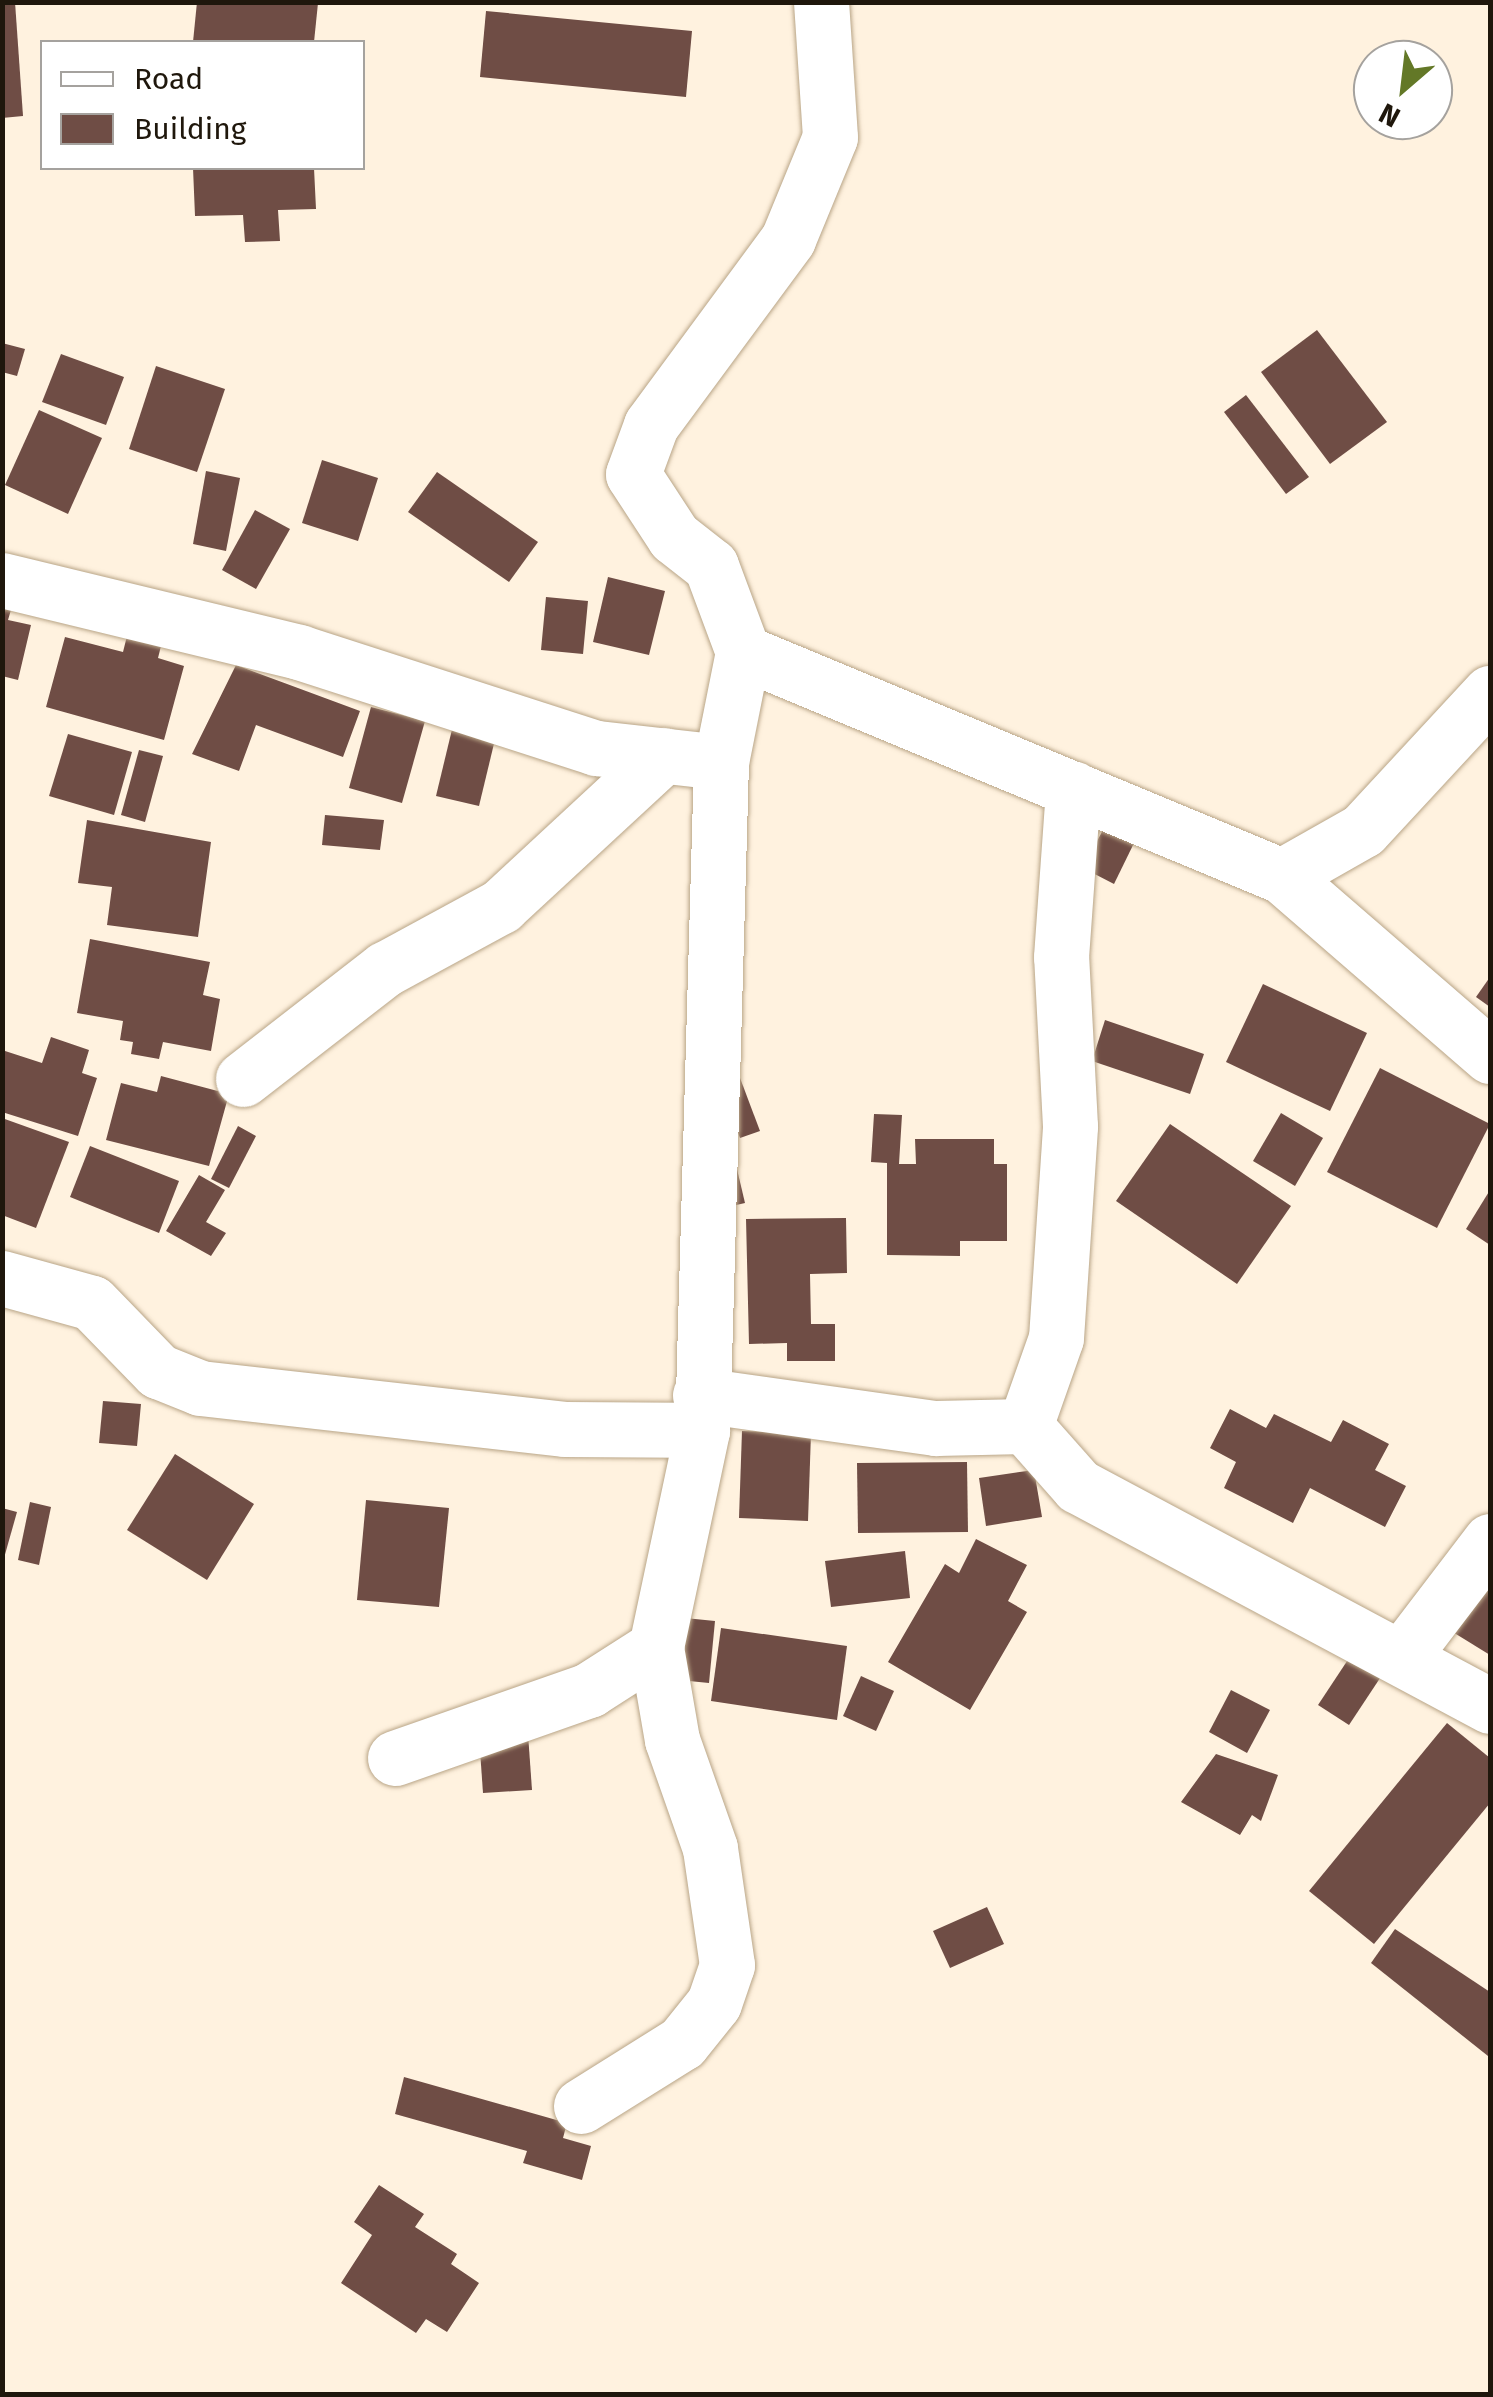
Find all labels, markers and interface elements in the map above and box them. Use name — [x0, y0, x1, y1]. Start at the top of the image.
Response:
legend — [40, 40, 365, 170]
north arrow — [1353, 40, 1453, 140]
text: Road — [134, 61, 203, 97]
text: N — [1374, 96, 1406, 134]
text: Building — [134, 111, 246, 147]

